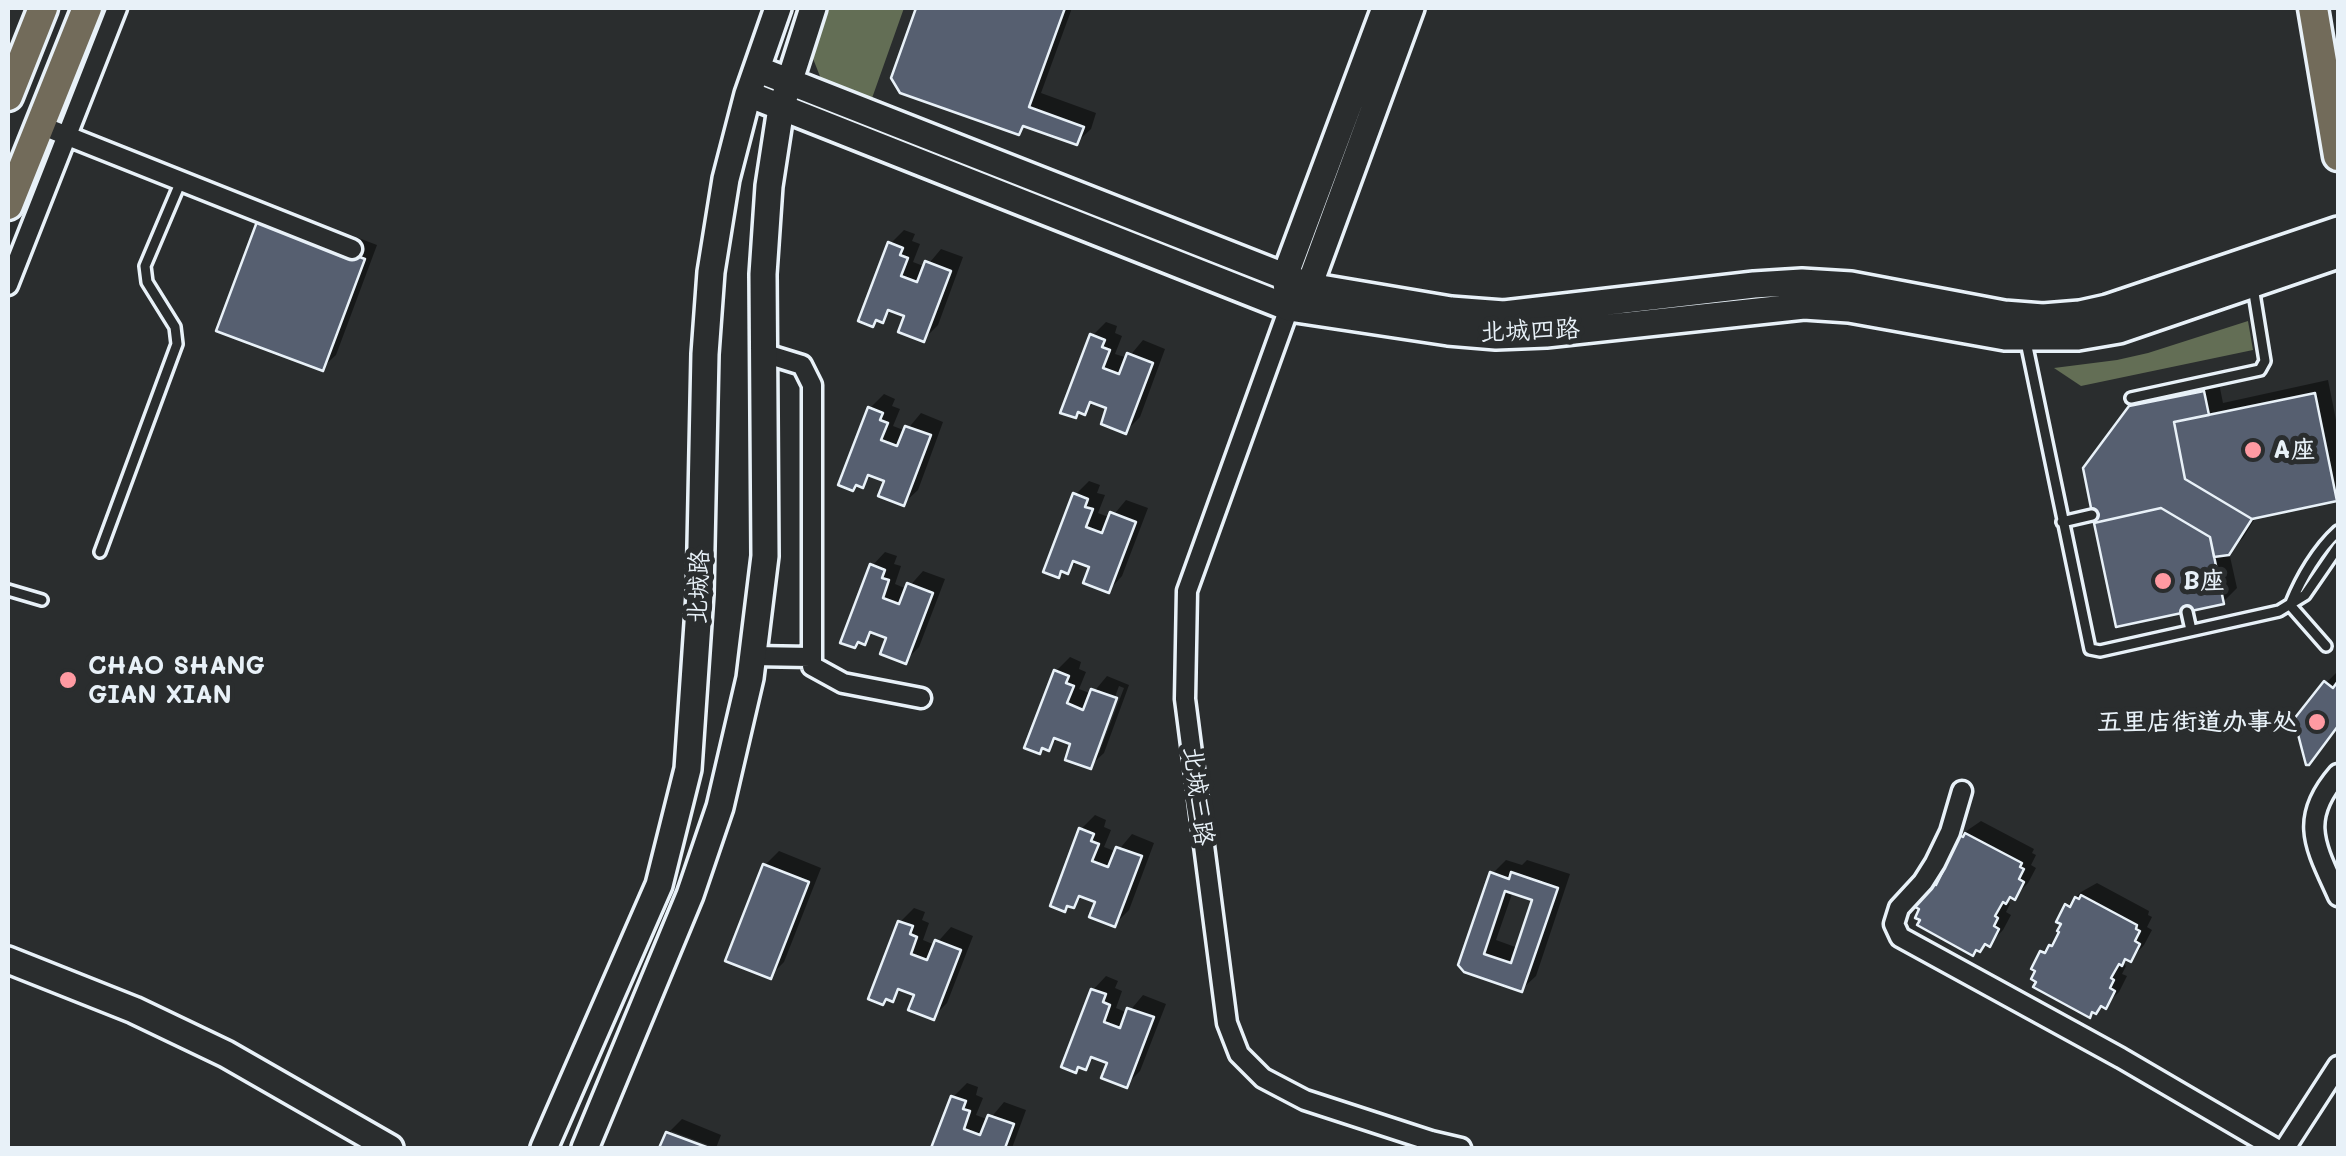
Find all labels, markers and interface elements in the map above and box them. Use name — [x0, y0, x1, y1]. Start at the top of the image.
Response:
street label: 北城四路 — [1480, 314, 1580, 348]
place label: A座 — [2273, 435, 2315, 465]
marker: A座 — [2242, 439, 2264, 461]
street label: 北城路 — [683, 549, 715, 625]
place label: B座 — [2183, 566, 2225, 596]
marker: B座 — [2152, 570, 2174, 592]
place label: CHAO SHANG GIAN XIAN — [88, 651, 265, 710]
marker: CHAO SHANG GIAN XIAN — [57, 669, 79, 691]
place label: 五里店街道办事处 — [2097, 707, 2297, 737]
marker: 五里店街道办事处 — [2306, 711, 2328, 733]
street label: 北城三路 — [1177, 745, 1219, 847]

